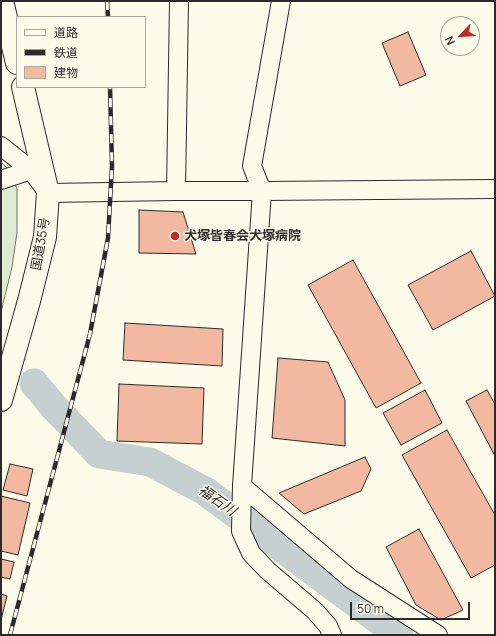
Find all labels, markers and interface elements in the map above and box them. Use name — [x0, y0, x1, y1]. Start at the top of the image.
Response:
legend — [16, 16, 146, 88]
north arrow — [440, 16, 480, 56]
text: 道路 — [54, 24, 78, 41]
text: N — [441, 34, 458, 48]
text: 鉄道 — [54, 44, 78, 61]
text: 建物 — [54, 64, 78, 81]
street label: 国道35号 — [29, 216, 53, 272]
place label: 犬塚皆春会犬塚病院 — [184, 228, 301, 244]
marker: 犬塚皆春会犬塚病院 — [169, 230, 181, 242]
water label: 福石川 — [195, 482, 239, 520]
scale bar — [352, 594, 472, 620]
text: 50 m — [357, 600, 384, 617]

